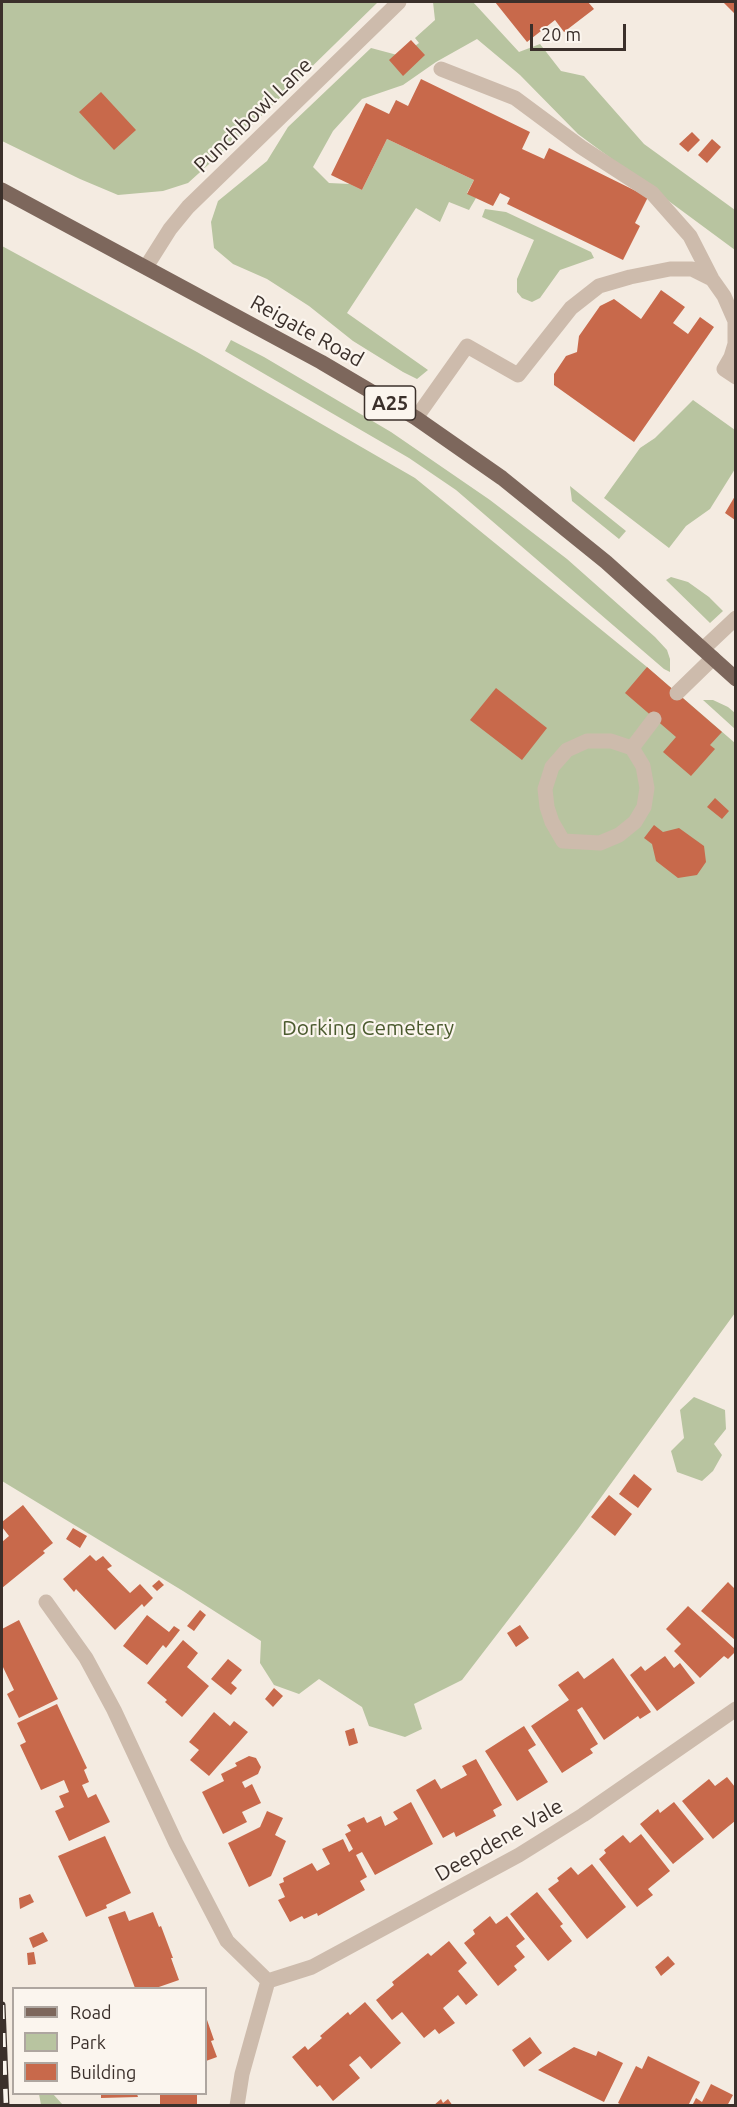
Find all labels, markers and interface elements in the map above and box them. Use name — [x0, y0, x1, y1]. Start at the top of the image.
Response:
scale bar — [533, 12, 629, 50]
text: 20 m — [541, 24, 581, 44]
street label: Punchbowl Lane — [189, 52, 317, 178]
street label: Reigate Road — [246, 290, 368, 372]
road number: A25 — [364, 386, 416, 420]
park label: Dorking Cemetery — [282, 1015, 454, 1041]
street label: Deepdene Vale — [431, 1793, 567, 1887]
legend — [12, 1987, 207, 2095]
text: Road — [70, 2002, 112, 2022]
text: Park — [70, 2032, 106, 2052]
text: Building — [70, 2062, 136, 2082]

